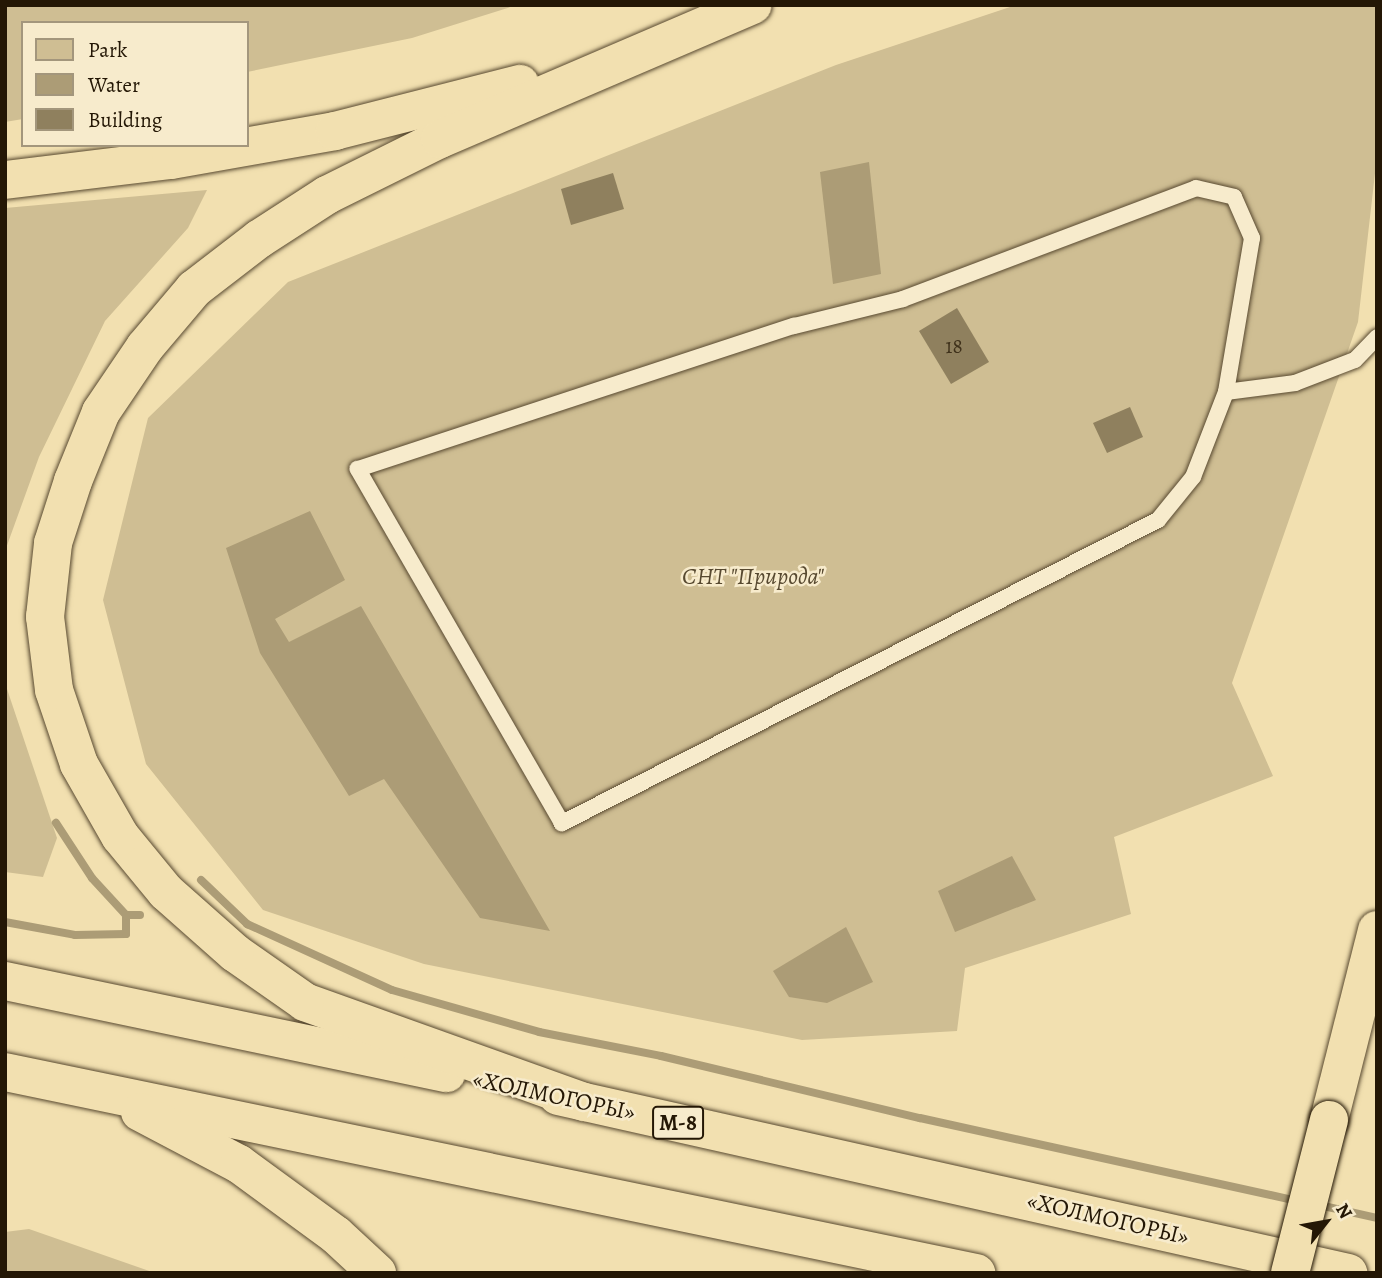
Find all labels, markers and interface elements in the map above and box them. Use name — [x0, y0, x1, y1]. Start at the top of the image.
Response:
legend — [21, 21, 248, 147]
text: Park — [88, 36, 127, 64]
text: Water — [88, 71, 140, 99]
text: Building — [88, 106, 162, 134]
house number: 18 — [945, 333, 963, 359]
park label: СНТ "Природа" — [682, 563, 824, 591]
street label: «ХОЛМОГОРЫ» — [470, 1065, 638, 1127]
road number: М-8 — [652, 1104, 704, 1142]
street label: «ХОЛМОГОРЫ» — [1024, 1186, 1192, 1252]
north arrow — [1291, 1187, 1361, 1257]
text: N — [1329, 1199, 1359, 1224]

